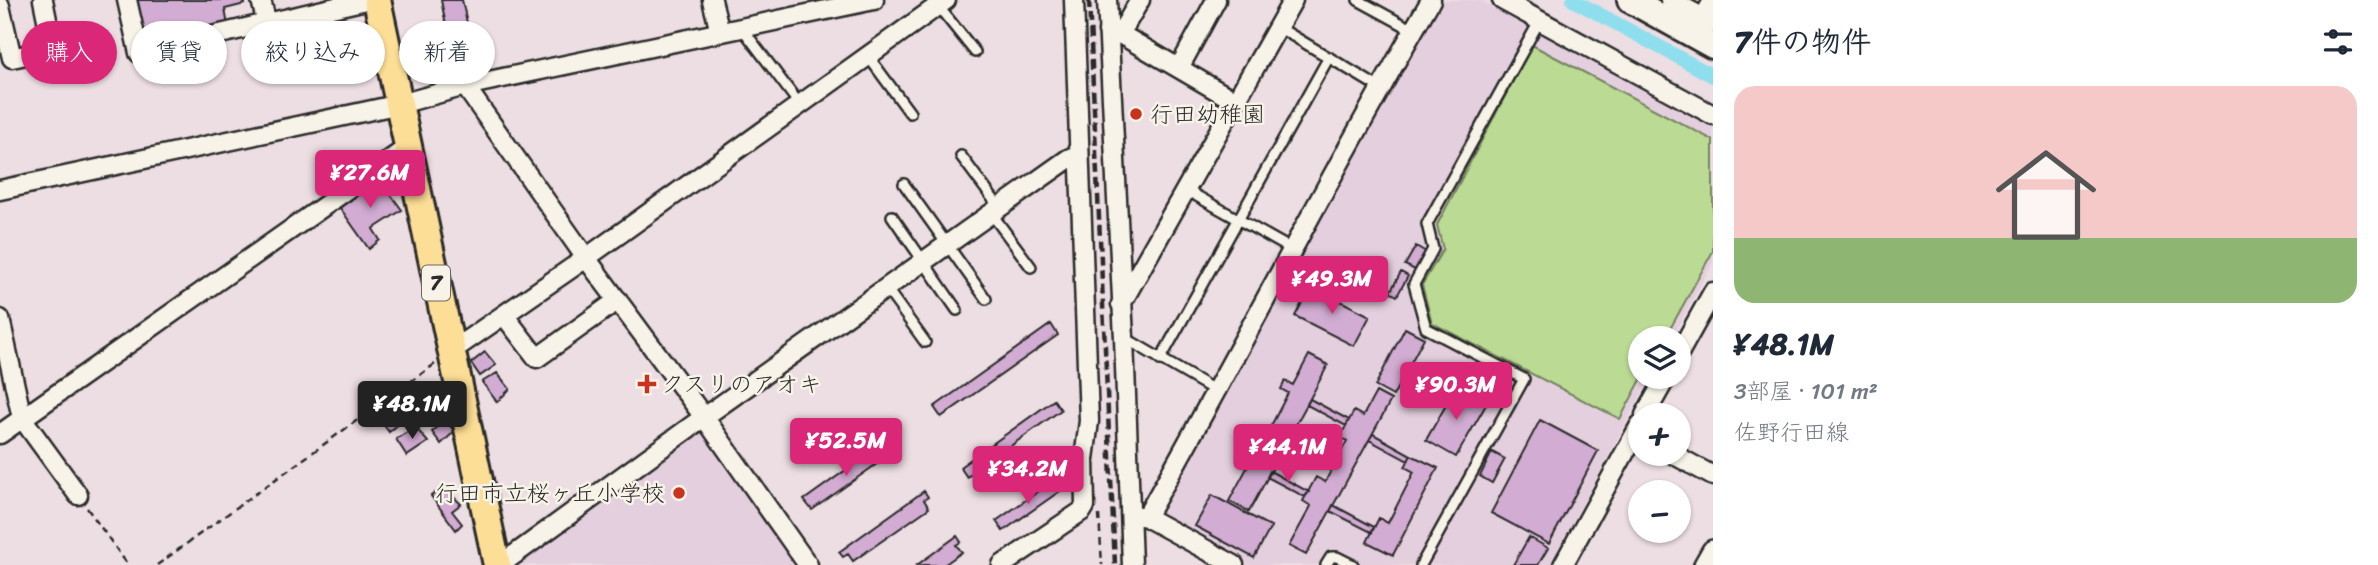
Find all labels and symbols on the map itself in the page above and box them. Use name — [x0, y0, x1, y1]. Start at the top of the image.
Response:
place label: 行田幼稚園 — [1150, 94, 1265, 135]
marker: 行田幼稚園 — [1128, 106, 1144, 122]
pin: ¥27.6M — [313, 150, 427, 210]
pin: ¥49.3M — [1275, 256, 1389, 316]
road number: 7 — [422, 266, 450, 300]
pin: ¥90.3M — [1399, 362, 1513, 422]
place label: クスリのアオキ — [661, 364, 822, 405]
marker: クスリのアオキ — [639, 376, 655, 392]
pin: ¥48.1M — [355, 382, 469, 441]
pin: ¥52.5M — [789, 419, 903, 478]
pin: ¥44.1M — [1231, 424, 1345, 484]
pin: ¥34.2M — [971, 447, 1085, 506]
place label: 行田市立桜ヶ丘小学校 — [435, 473, 665, 514]
marker: 行田市立桜ヶ丘小学校 — [671, 485, 687, 501]

